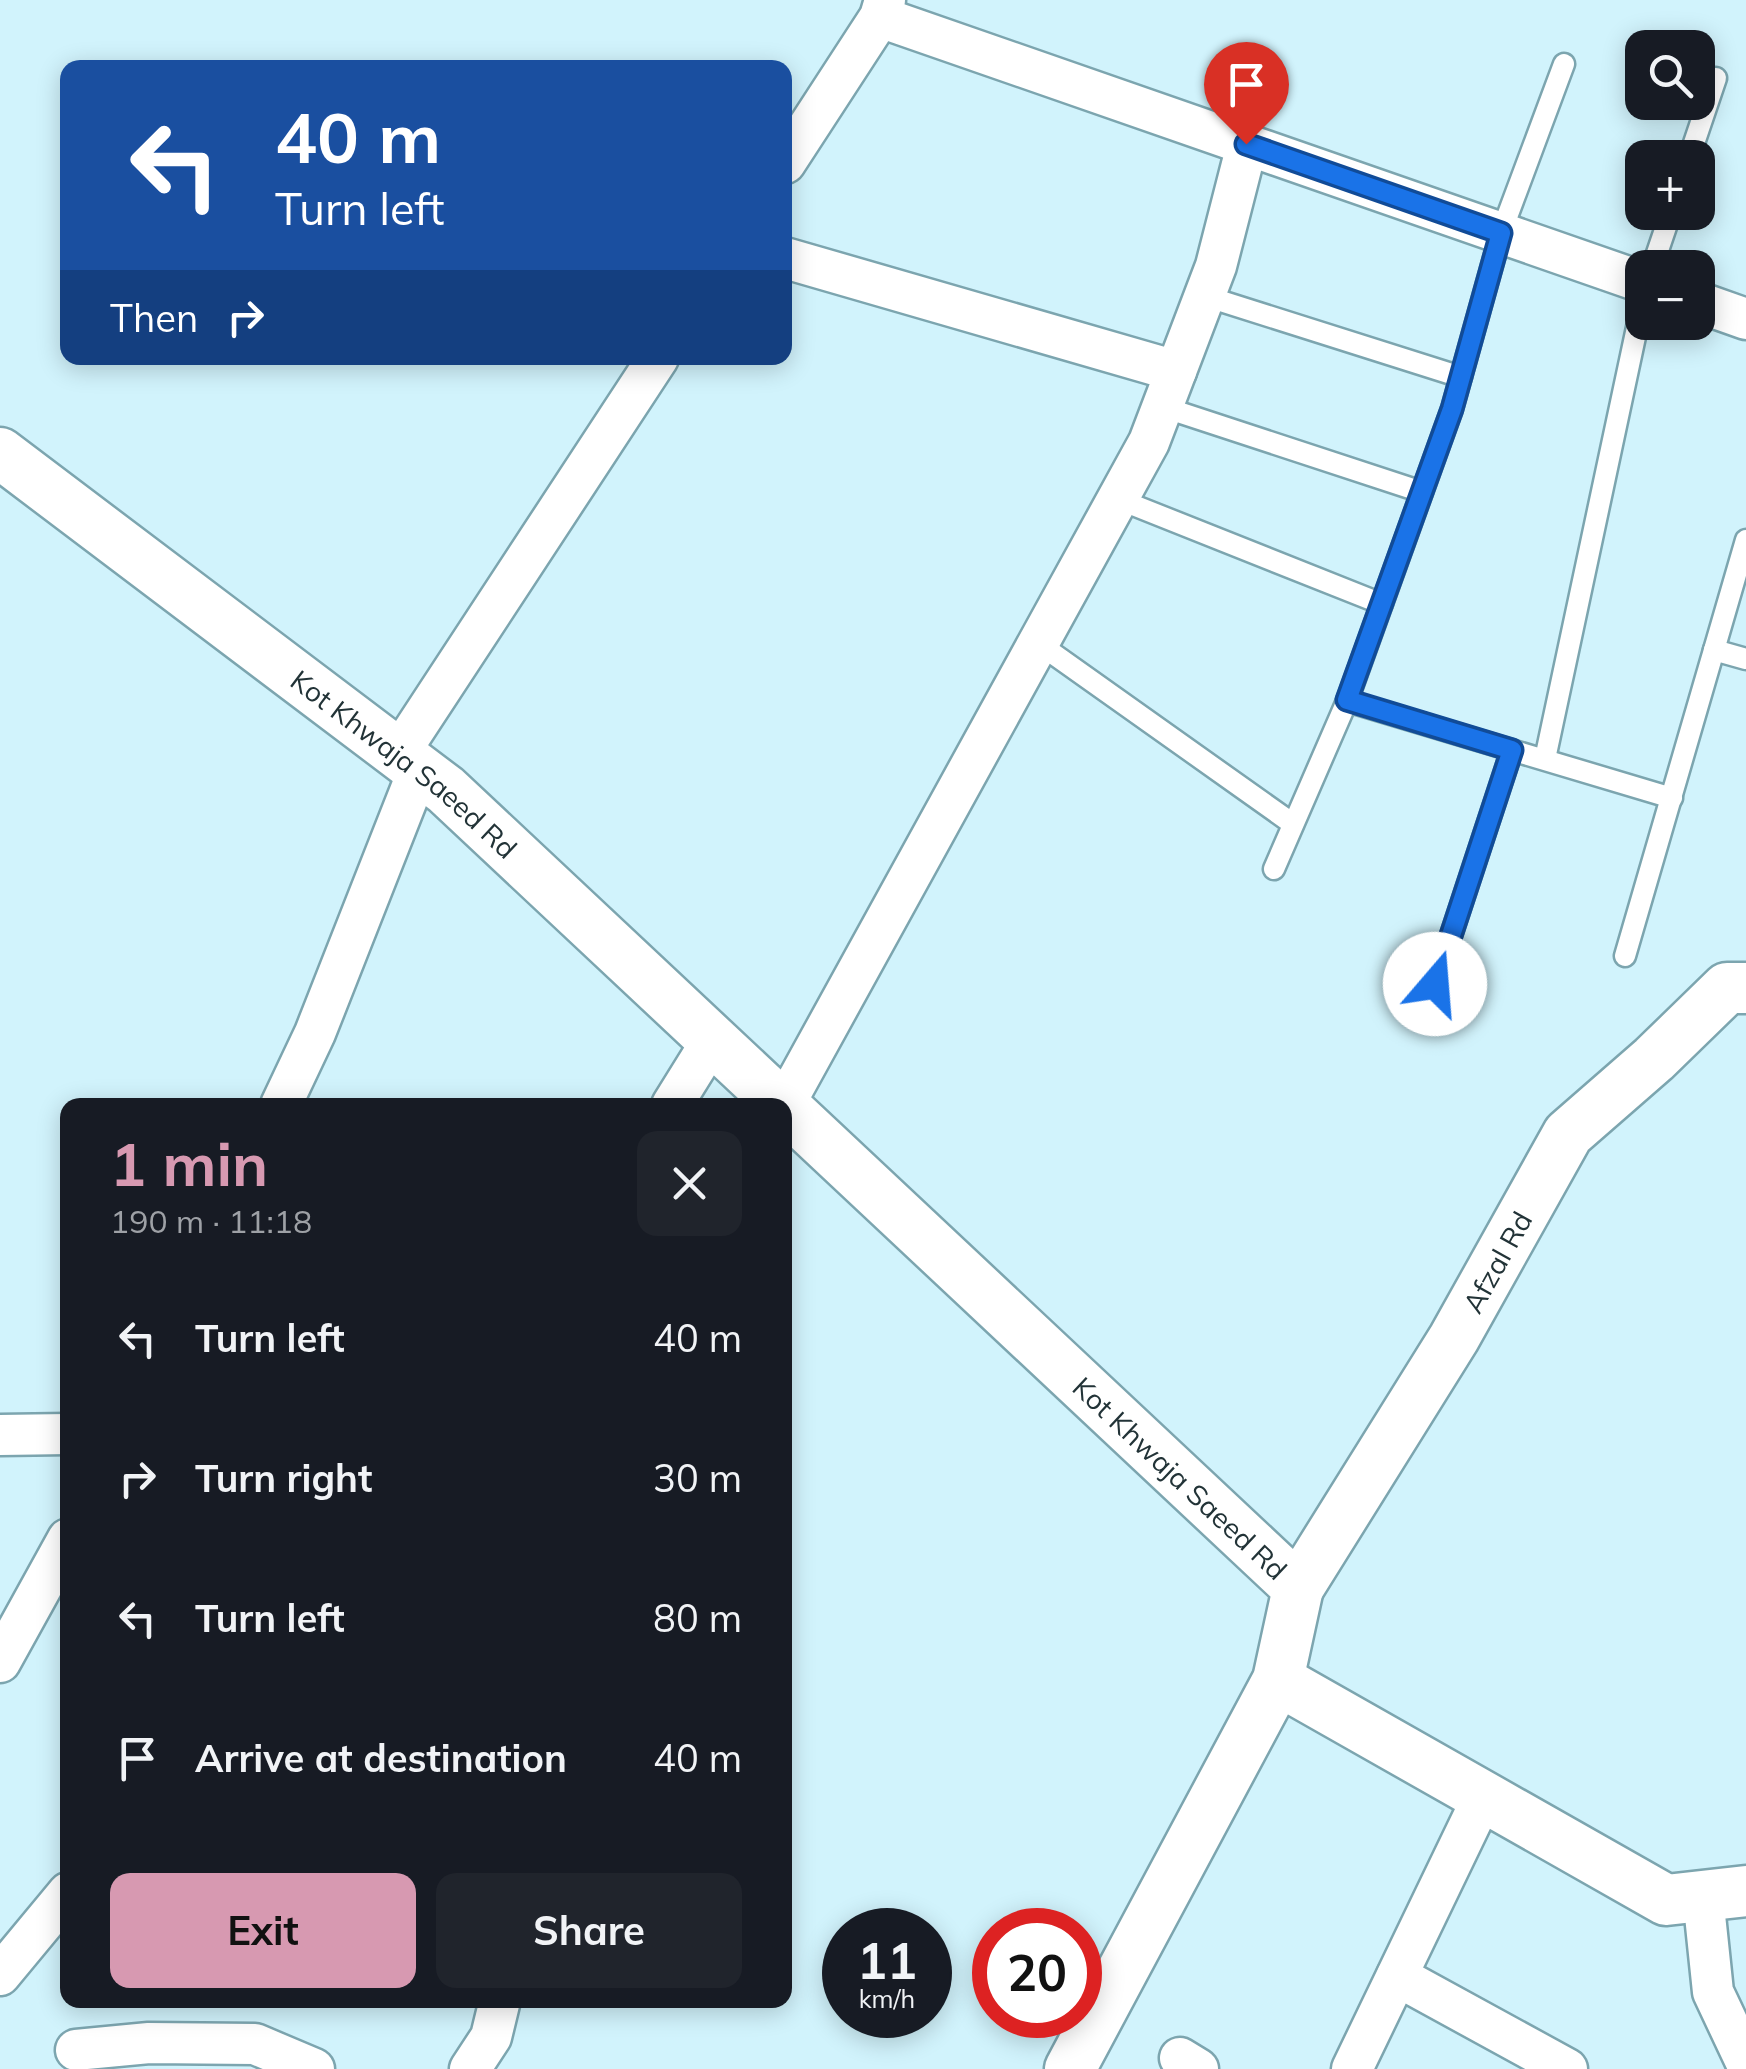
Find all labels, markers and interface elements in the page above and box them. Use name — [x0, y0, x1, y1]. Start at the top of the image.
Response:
map controls — [1625, 30, 1715, 340]
button: search — [1625, 30, 1715, 120]
pin — [1204, 42, 1289, 145]
icon: arrive — [1219, 57, 1274, 112]
text: 40 m — [275, 93, 441, 181]
icon: left — [110, 100, 240, 230]
button: + — [1625, 140, 1715, 230]
text: Turn left — [275, 180, 444, 236]
button: − — [1625, 250, 1715, 340]
icon: right — [218, 290, 273, 345]
text: Then — [110, 294, 198, 342]
street label: Kot Khwaja Saeed Rd — [284, 662, 525, 865]
position arrow — [1383, 932, 1487, 1036]
text: 1 min — [110, 1126, 268, 1201]
button: close — [637, 1131, 742, 1236]
text: 190 m · 11:18 — [110, 1201, 312, 1241]
street label: Afzal Rd — [1454, 1205, 1539, 1319]
icon: left — [110, 1311, 165, 1366]
text: Turn left — [195, 1314, 345, 1362]
text: 40 m — [653, 1314, 742, 1362]
street label: Kot Khwaja Saeed Rd — [1066, 1369, 1295, 1587]
icon: right — [110, 1451, 165, 1506]
text: Turn right — [195, 1454, 372, 1502]
text: 30 m — [653, 1454, 742, 1502]
icon: left — [110, 1591, 165, 1646]
text: Turn left — [195, 1594, 345, 1642]
text: 80 m — [653, 1594, 742, 1642]
icon: arrive — [110, 1731, 165, 1786]
text: Arrive at destination — [195, 1734, 567, 1782]
text: 40 m — [653, 1734, 742, 1782]
button: Exit — [110, 1873, 416, 1988]
button: Share — [436, 1873, 742, 1988]
speed limit sign: 20 — [972, 1908, 1102, 2038]
text: 11 — [857, 1929, 917, 1992]
text: km/h — [859, 1983, 915, 2014]

